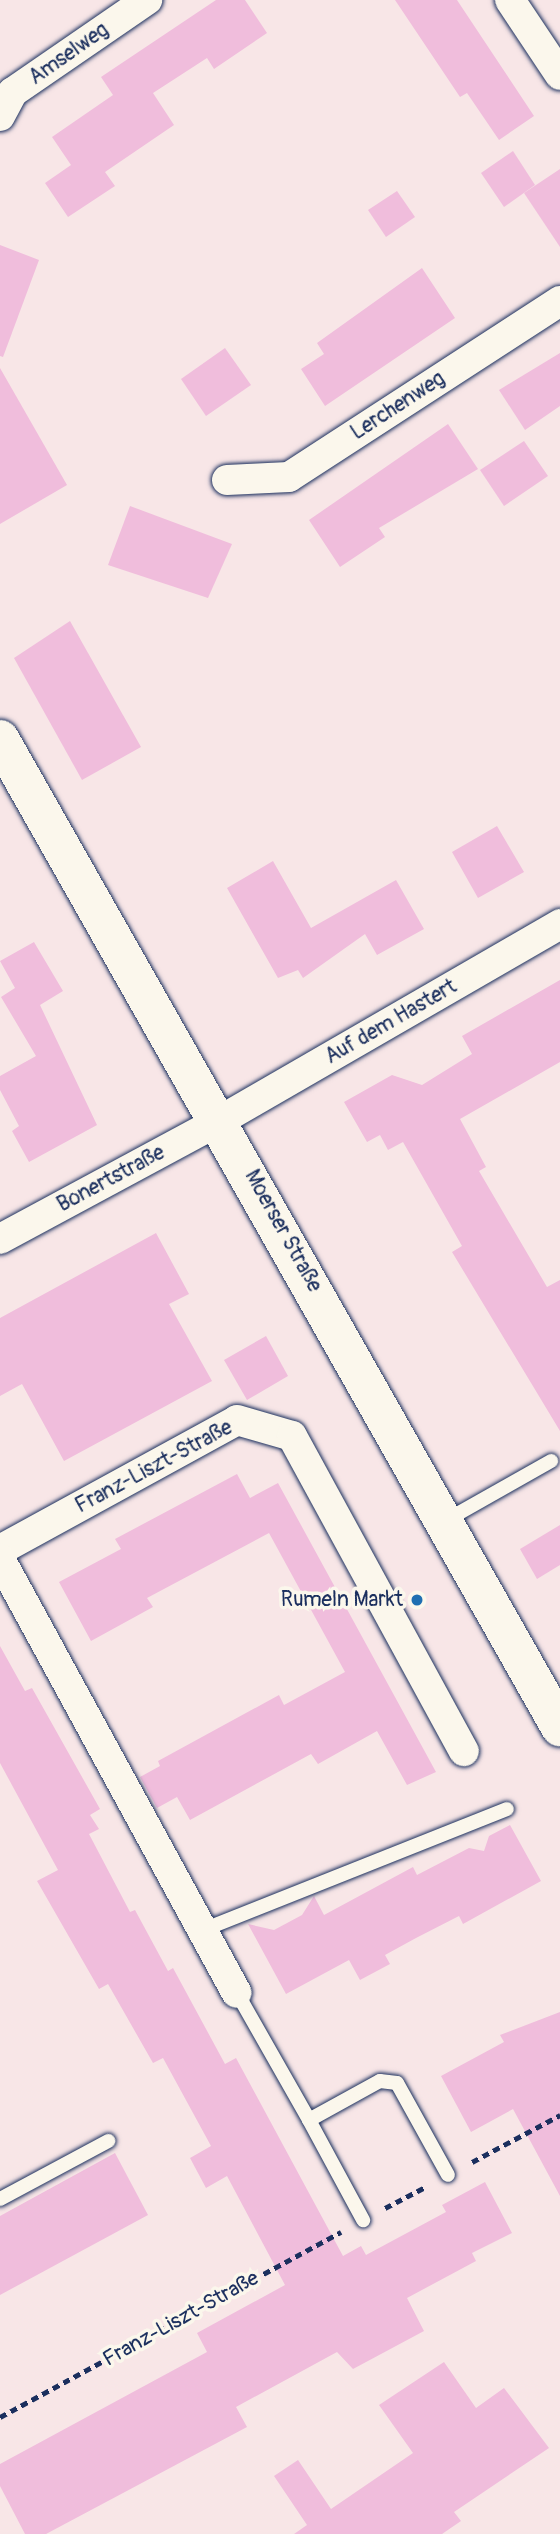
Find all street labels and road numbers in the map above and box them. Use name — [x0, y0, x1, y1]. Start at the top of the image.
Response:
street label: Amselweg — [24, 17, 114, 91]
street label: Lerchenweg — [346, 366, 450, 446]
street label: Auf dem Hastert — [321, 974, 461, 1070]
street label: Bonertstraße — [53, 1140, 169, 1218]
street label: Moerser Straße — [239, 1166, 327, 1296]
street label: Franz-Liszt-Straße — [71, 1415, 237, 1519]
street label: Franz-Liszt-Straße — [99, 2266, 263, 2372]

